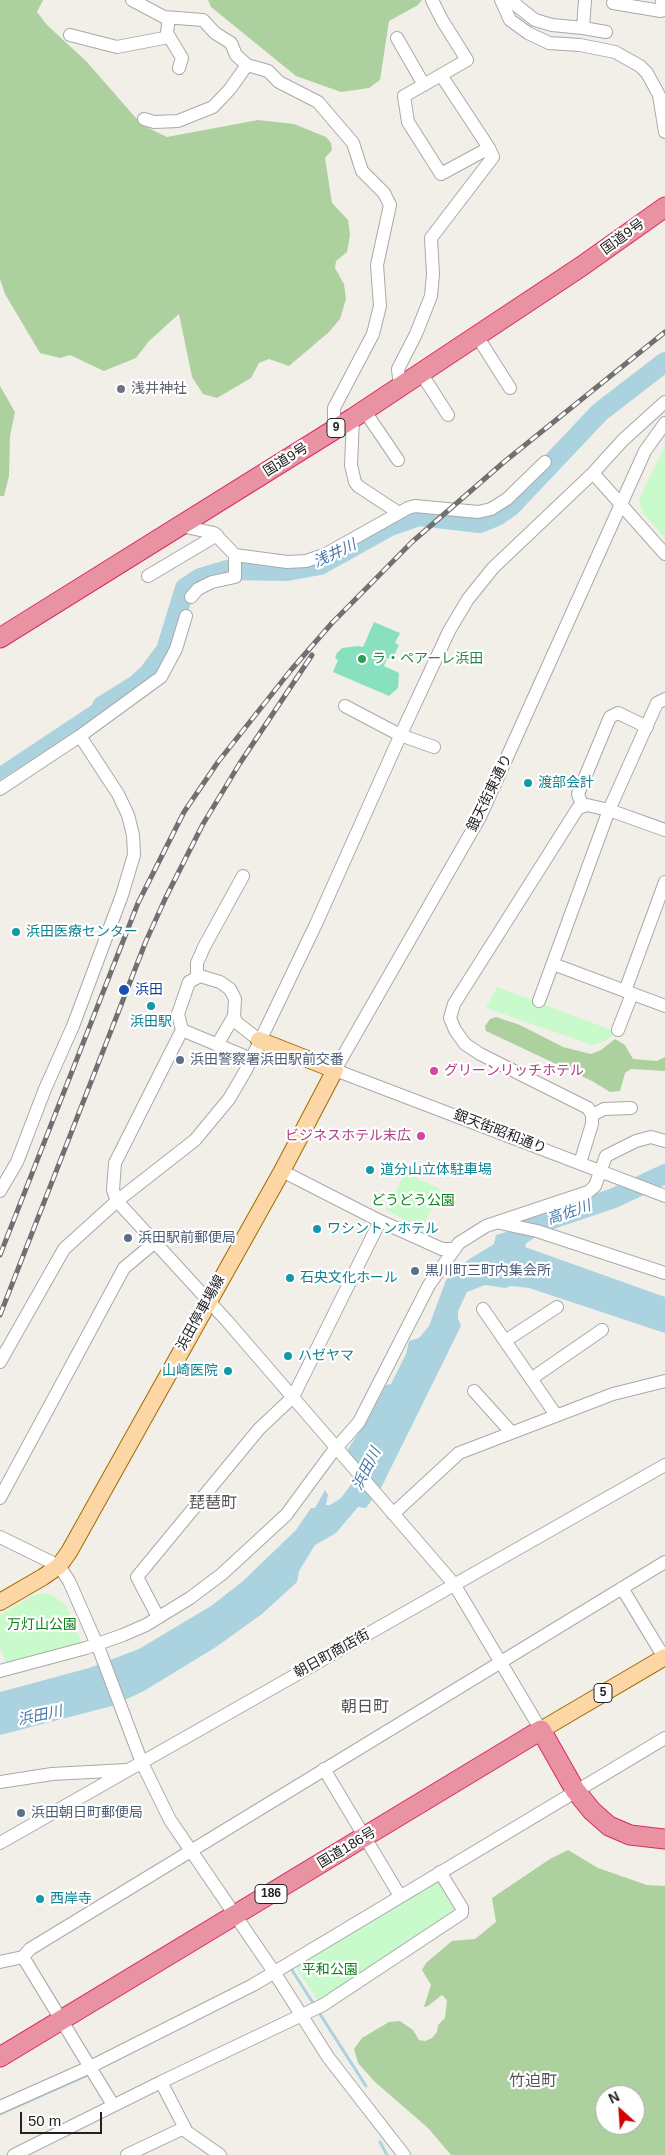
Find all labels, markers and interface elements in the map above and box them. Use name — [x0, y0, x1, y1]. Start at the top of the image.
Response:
street label: 国道9号 — [598, 216, 648, 258]
place label: 浅井神社 — [131, 381, 187, 397]
marker: 浅井神社 — [115, 383, 127, 395]
road number: 9 — [327, 418, 345, 438]
street label: 国道9号 — [260, 440, 312, 480]
water label: 浅井川 — [311, 536, 359, 572]
place label: ラ・ペアーレ浜田 — [372, 651, 483, 667]
marker: ラ・ペアーレ浜田 — [356, 653, 368, 665]
street label: 銀天街東通り — [464, 752, 516, 834]
place label: 渡部会計 — [538, 775, 594, 791]
marker: 渡部会計 — [522, 777, 534, 789]
place label: 浜田医療センター — [26, 924, 138, 940]
marker: 浜田医療センター — [10, 926, 22, 938]
place label: 浜田 — [135, 982, 163, 998]
marker: 浜田 — [117, 983, 131, 997]
marker: 浜田駅 — [145, 1000, 157, 1012]
place label: 浜田駅 — [130, 1014, 172, 1030]
place label: 浜田警察署浜田駅前交番 — [190, 1052, 344, 1068]
marker: 浜田警察署浜田駅前交番 — [174, 1054, 186, 1066]
place label: グリーンリッチホテル — [444, 1063, 584, 1079]
marker: グリーンリッチホテル — [428, 1065, 440, 1077]
street label: 銀天街昭和通り — [451, 1107, 549, 1157]
place label: ビジネスホテル末広 — [285, 1128, 411, 1144]
marker: ビジネスホテル末広 — [415, 1130, 427, 1142]
place label: 道分山立体駐車場 — [380, 1162, 492, 1178]
marker: 道分山立体駐車場 — [364, 1164, 376, 1176]
park label: どうどう公園 — [371, 1193, 455, 1209]
water label: 高佐川 — [545, 1197, 593, 1229]
place label: ワシントンホテル — [327, 1221, 439, 1237]
marker: ワシントンホテル — [311, 1223, 323, 1235]
place label: 浜田駅前郵便局 — [138, 1230, 236, 1246]
marker: 浜田駅前郵便局 — [122, 1232, 134, 1244]
place label: 黒川町三町内集会所 — [425, 1263, 551, 1279]
marker: 黒川町三町内集会所 — [409, 1265, 421, 1277]
place label: 石央文化ホール — [300, 1270, 398, 1286]
street label: 浜田停車場線 — [173, 1272, 229, 1354]
marker: 石央文化ホール — [284, 1272, 296, 1284]
place label: ハゼヤマ — [298, 1348, 354, 1364]
marker: ハゼヤマ — [282, 1350, 294, 1362]
place label: 山崎医院 — [162, 1363, 218, 1379]
marker: 山崎医院 — [222, 1365, 234, 1377]
water label: 浜田川 — [349, 1445, 385, 1493]
district label: 琵琶町 — [189, 1494, 237, 1514]
park label: 万灯山公園 — [7, 1617, 77, 1633]
street label: 朝日町商店街 — [291, 1626, 373, 1682]
road number: 5 — [594, 1684, 612, 1702]
district label: 朝日町 — [341, 1698, 389, 1718]
water label: 浜田川 — [16, 1703, 64, 1729]
place label: 浜田朝日町郵便局 — [31, 1805, 143, 1821]
marker: 浜田朝日町郵便局 — [15, 1807, 27, 1819]
street label: 国道186号 — [315, 1824, 379, 1872]
road number: 186 — [255, 1885, 287, 1904]
place label: 西岸寺 — [50, 1891, 92, 1907]
marker: 西岸寺 — [34, 1893, 46, 1905]
park label: 平和公園 — [302, 1962, 358, 1978]
district label: 竹迫町 — [509, 2072, 557, 2092]
north arrow — [595, 2085, 645, 2135]
text: N — [606, 2088, 622, 2107]
scale bar — [22, 2102, 105, 2134]
text: 50 m — [28, 2112, 61, 2129]

